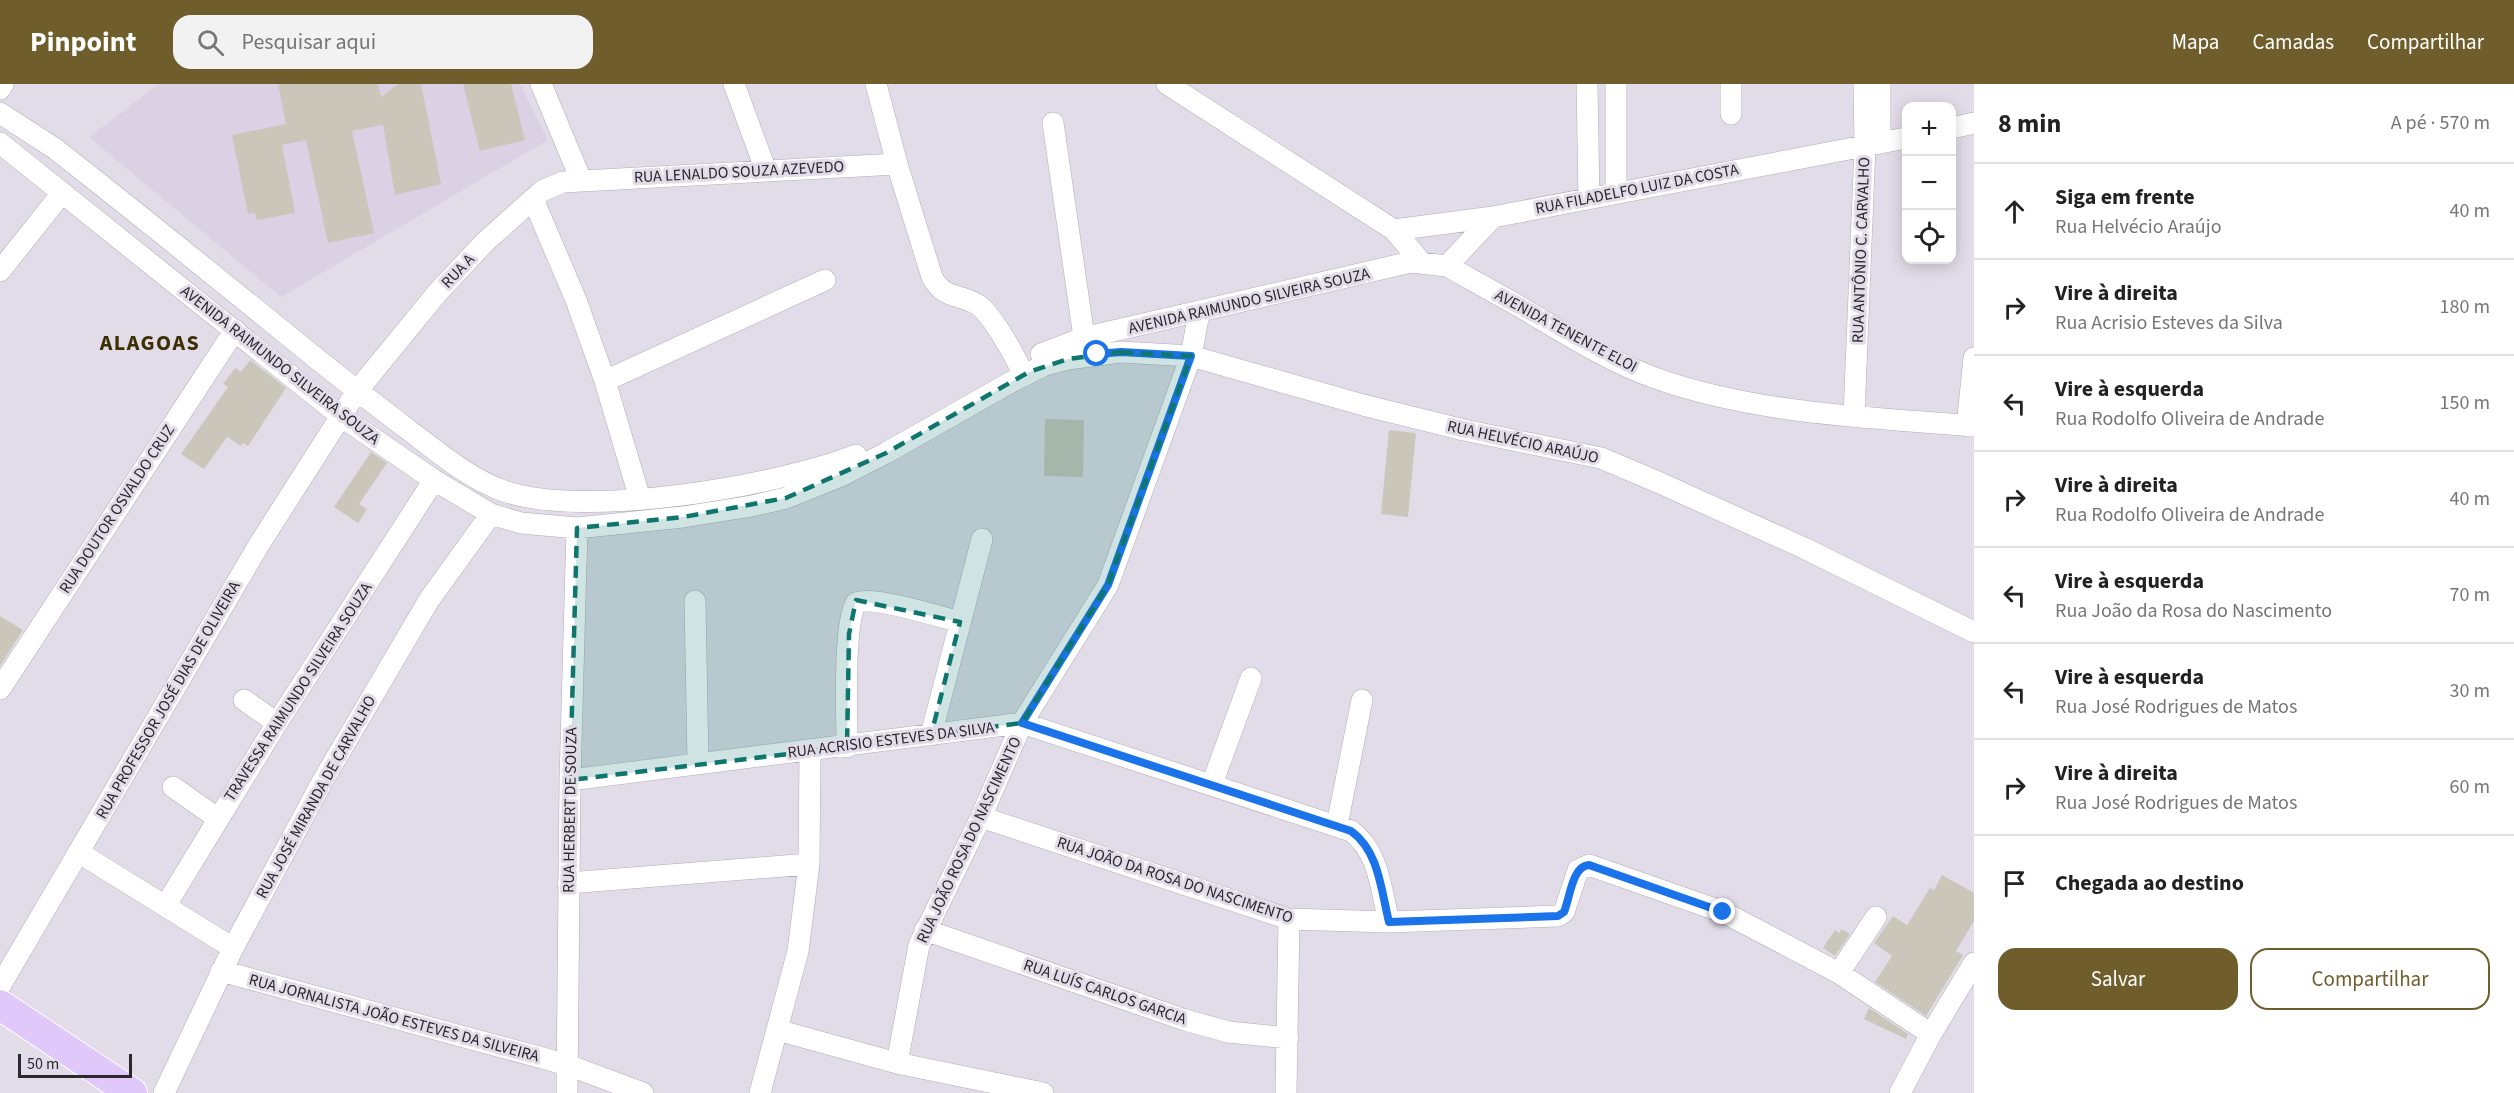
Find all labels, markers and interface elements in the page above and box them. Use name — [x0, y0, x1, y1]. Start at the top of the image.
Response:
search box — [173, 15, 593, 69]
text: Pinpoint — [30, 22, 137, 62]
icon: search — [194, 26, 227, 59]
text: Pesquisar aqui — [242, 26, 376, 58]
text: Mapa — [2172, 27, 2219, 57]
text: Camadas — [2252, 27, 2334, 57]
text: Compartilhar — [2367, 27, 2484, 57]
map controls — [1902, 102, 1956, 264]
button: + — [1902, 102, 1956, 156]
text: 8 min — [1998, 105, 2061, 142]
text: A pé · 570 m — [2391, 109, 2490, 137]
street label: RUA LENALDO SOUZA AZEVEDO — [633, 156, 845, 188]
button: − — [1902, 156, 1956, 210]
street label: RUA ANTÔNIO C. CARVALHO — [1847, 157, 1875, 343]
street label: RUA FILADELFO LUIZ DA COSTA — [1533, 158, 1741, 220]
text: Siga em frente — [2055, 181, 2195, 213]
icon: ahead — [1998, 195, 2031, 228]
text: 40 m — [2450, 197, 2490, 225]
button: locate — [1902, 210, 1956, 264]
text: Rua Helvécio Araújo — [2055, 213, 2222, 241]
street label: RUA A — [436, 249, 480, 293]
street label: AVENIDA RAIMUNDO SILVEIRA SOUZA — [1126, 262, 1372, 339]
text: Vire à direita — [2055, 277, 2178, 309]
street label: AVENIDA RAIMUNDO SILVEIRA SOUZA — [176, 280, 384, 450]
street label: AVENIDA TENENTE ELOI — [1491, 284, 1641, 378]
icon: right — [1998, 291, 2031, 324]
text: 180 m — [2440, 293, 2490, 321]
text: Rua Acrisio Esteves da Silva — [2055, 309, 2283, 337]
district label: ALAGOAS — [99, 327, 200, 359]
route start — [1083, 340, 1109, 366]
text: Vire à esquerda — [2055, 373, 2204, 405]
icon: left — [1998, 387, 2031, 420]
text: 150 m — [2440, 389, 2490, 417]
text: Rua Rodolfo Oliveira de Andrade — [2055, 405, 2324, 433]
street label: RUA HELVÉCIO ARAÚJO — [1445, 415, 1601, 469]
street label: RUA DOUTOR OSVALDO CRUZ — [54, 420, 180, 598]
text: Vire à direita — [2055, 469, 2178, 501]
icon: right — [1998, 483, 2031, 516]
text: 40 m — [2450, 485, 2490, 513]
text: Rua Rodolfo Oliveira de Andrade — [2055, 501, 2324, 529]
text: Vire à esquerda — [2055, 565, 2204, 597]
street label: RUA PROFESSOR JOSÉ DIAS DE OLIVEIRA — [91, 577, 246, 823]
street label: TRAVESSA RAIMUNDO SILVEIRA SOUZA — [219, 578, 377, 806]
icon: left — [1998, 579, 2031, 612]
text: 70 m — [2450, 581, 2490, 609]
text: Rua João da Rosa do Nascimento — [2055, 597, 2332, 625]
text: Vire à esquerda — [2055, 661, 2204, 693]
icon: left — [1998, 675, 2031, 708]
text: 30 m — [2450, 677, 2490, 705]
street label: RUA JOSÉ MIRANDA DE CARVALHO — [251, 692, 381, 902]
text: Rua José Rodrigues de Matos — [2055, 693, 2297, 721]
street label: RUA ACRISIO ESTEVES DA SILVA — [786, 716, 996, 764]
street label: RUA HERBERT DE SOUZA — [558, 727, 582, 893]
street label: RUA JOÃO ROSA DO NASCIMENTO — [911, 733, 1027, 947]
text: Vire à direita — [2055, 757, 2178, 789]
icon: right — [1998, 771, 2031, 804]
text: 60 m — [2450, 773, 2490, 801]
text: Rua José Rodrigues de Matos — [2055, 789, 2297, 817]
street label: RUA JOÃO DA ROSA DO NASCIMENTO — [1054, 831, 1296, 929]
icon: arrive — [1998, 867, 2031, 900]
text: Chegada ao destino — [2055, 867, 2244, 899]
route end — [1709, 898, 1735, 924]
button: Salvar — [1998, 948, 2238, 1010]
button: Compartilhar — [2250, 948, 2490, 1010]
street label: RUA LUÍS CARLOS GARCIA — [1021, 954, 1190, 1030]
street label: RUA JORNALISTA JOÃO ESTEVES DA SILVEIRA — [246, 969, 542, 1067]
scale bar — [18, 1051, 132, 1078]
text: 50 m — [27, 1053, 59, 1075]

